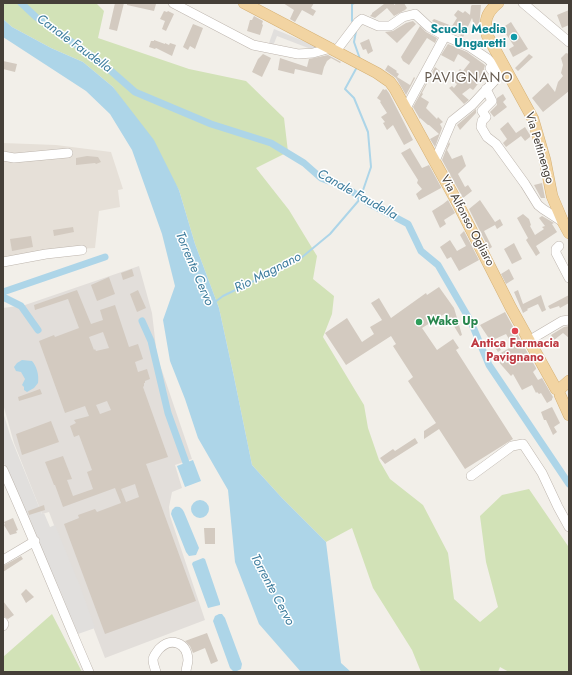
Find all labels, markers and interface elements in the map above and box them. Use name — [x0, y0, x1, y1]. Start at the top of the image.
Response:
water label: Canale Faudella — [33, 11, 115, 77]
place label: Scuola Media Ungaretti — [431, 23, 506, 51]
marker: Scuola Media Ungaretti — [509, 32, 519, 42]
district label: PAVIGNANO — [424, 71, 514, 87]
street label: Via Pettinengo — [521, 111, 557, 185]
water label: Canale Faudella — [314, 167, 400, 223]
street label: Via Alfonso Ogliaro — [437, 173, 497, 269]
water label: Torrente Cervo — [171, 230, 217, 308]
water label: Rio Magnano — [232, 249, 304, 297]
place label: Wake Up — [427, 315, 478, 329]
marker: Wake Up — [414, 317, 424, 327]
marker: Antica Farmacia Pavignano — [510, 326, 520, 336]
place label: Antica Farmacia Pavignano — [471, 337, 559, 365]
water label: Torrente Cervo — [247, 552, 297, 628]

